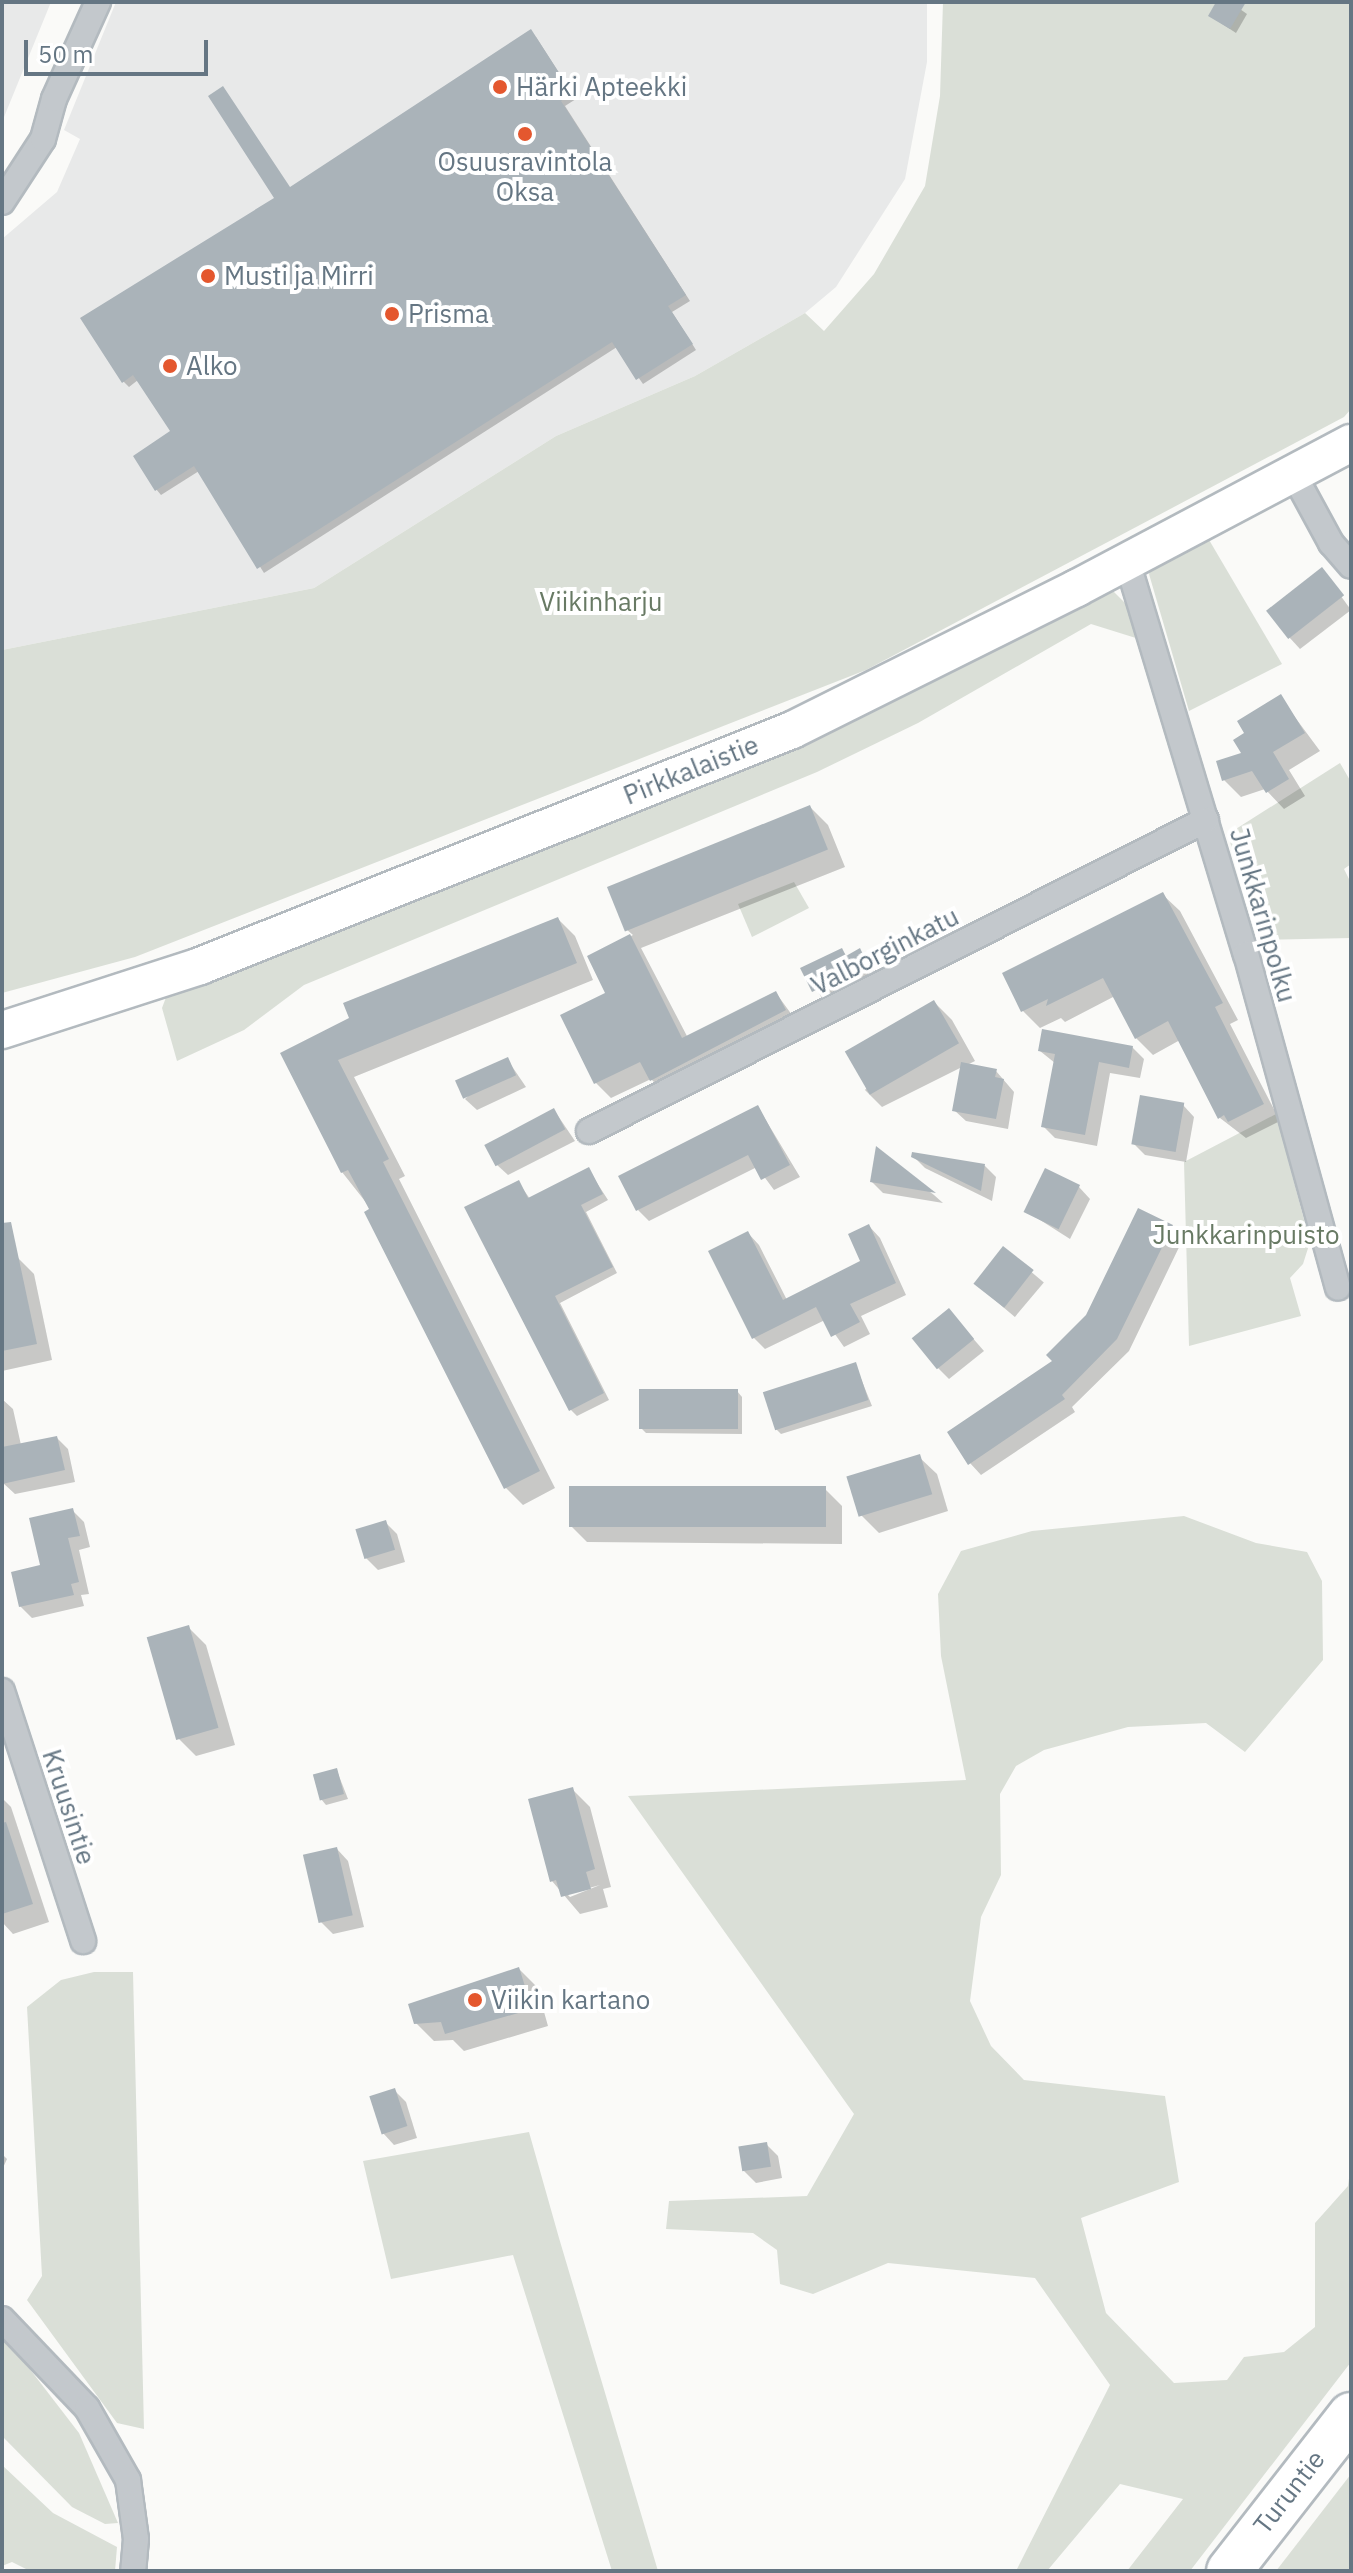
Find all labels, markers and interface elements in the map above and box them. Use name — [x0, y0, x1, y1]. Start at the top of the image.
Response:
scale bar — [28, 24, 212, 74]
text: 50 m — [38, 38, 93, 70]
place label: Härki Apteekki — [516, 71, 687, 103]
marker: Härki Apteekki — [491, 78, 509, 96]
marker: Osuusravintola Oksa — [516, 125, 534, 143]
place label: Osuusravintola Oksa — [438, 146, 612, 208]
place label: Musti ja Mirri — [224, 260, 374, 292]
marker: Musti ja Mirri — [199, 267, 217, 285]
place label: Prisma — [408, 298, 489, 330]
marker: Prisma — [383, 305, 401, 323]
place label: Alko — [186, 350, 238, 382]
marker: Alko — [161, 357, 179, 375]
park label: Viikinharju — [539, 586, 663, 618]
street label: Pirkkalaistie — [619, 729, 763, 811]
street label: Junkkarinpolku — [1223, 824, 1303, 1006]
street label: Valborginkatu — [806, 901, 964, 1001]
park label: Junkkarinpuisto — [1152, 1219, 1340, 1251]
street label: Kruusintie — [36, 1746, 102, 1868]
place label: Viikin kartano — [491, 1984, 650, 2016]
marker: Viikin kartano — [466, 1991, 484, 2009]
street label: Turuntie — [1247, 2444, 1331, 2540]

